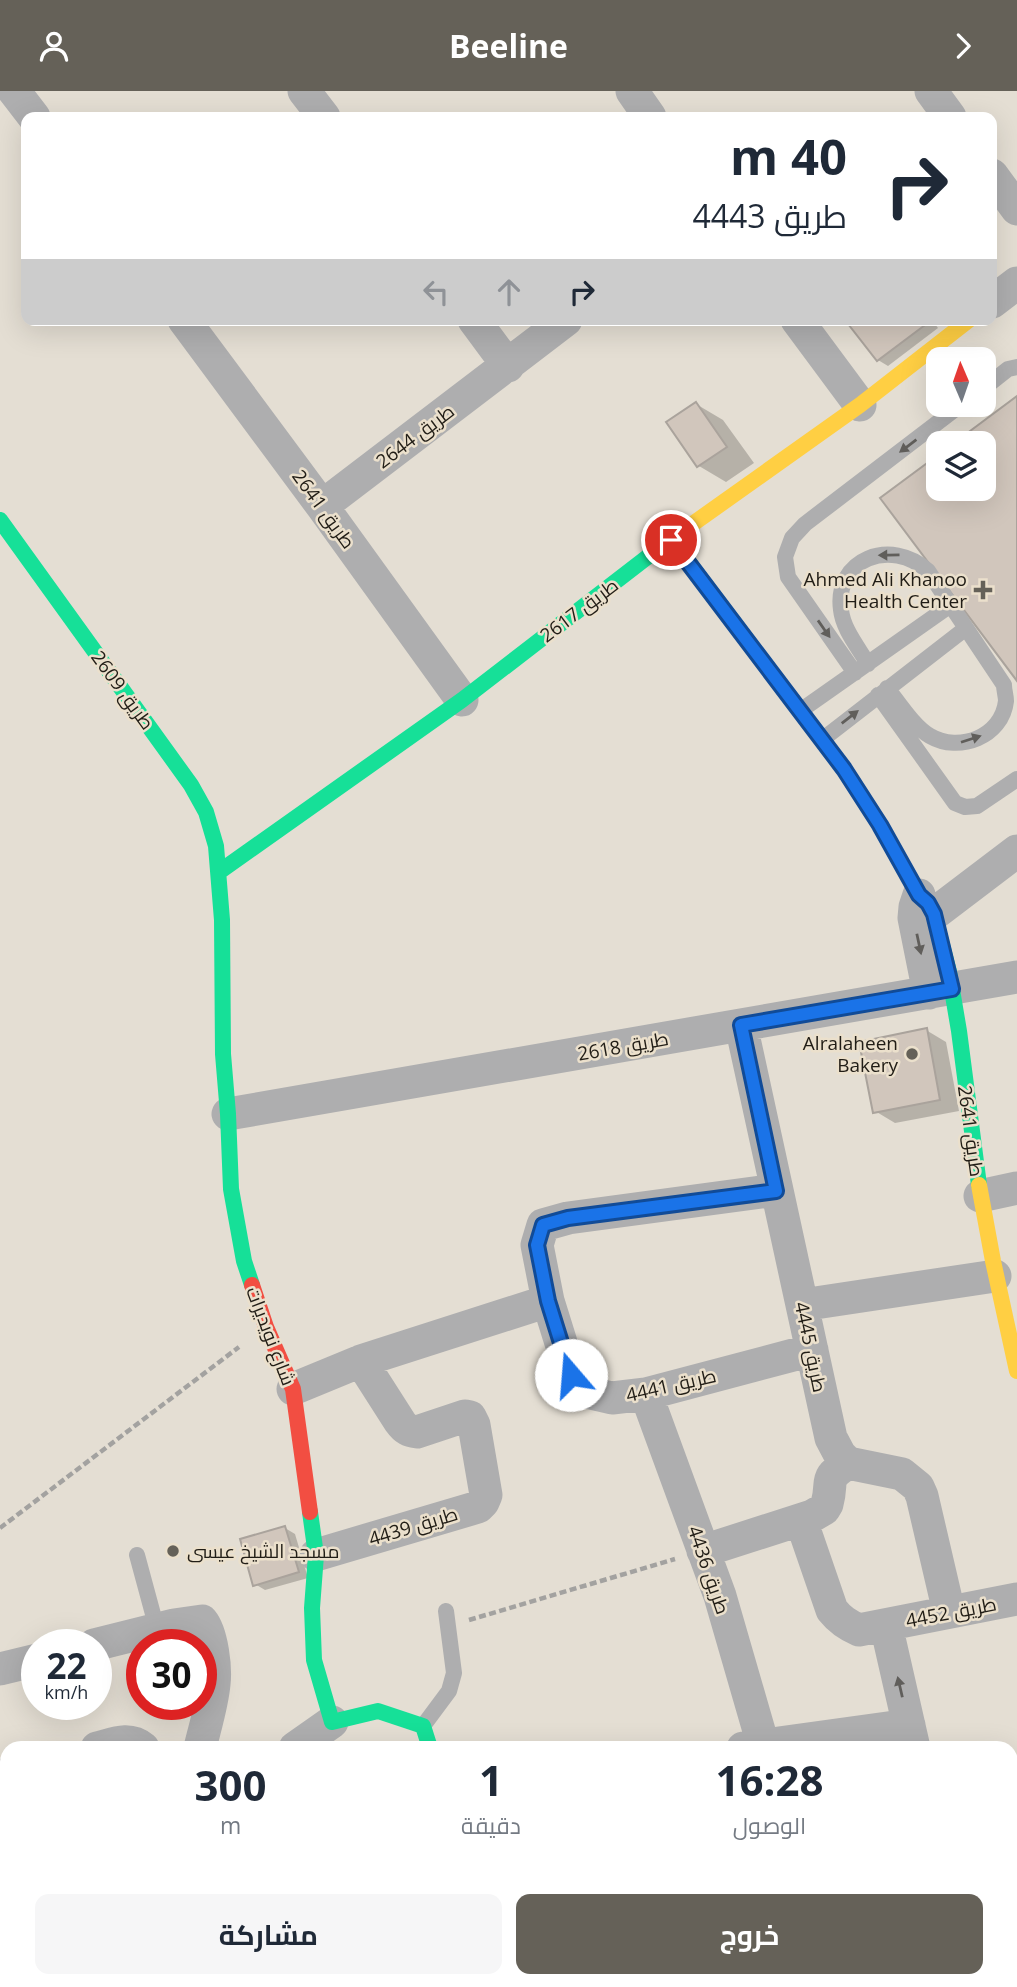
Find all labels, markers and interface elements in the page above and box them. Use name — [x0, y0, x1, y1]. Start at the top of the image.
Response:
text: Beeline — [449, 24, 568, 67]
icon: person — [35, 27, 73, 65]
icon: forward — [944, 27, 982, 65]
text: 40 m — [730, 123, 847, 189]
icon: right — [871, 140, 962, 231]
text: طريق 4443 — [692, 194, 847, 237]
icon: left — [417, 273, 455, 311]
icon: ahead — [490, 273, 528, 311]
icon: right — [563, 273, 601, 311]
north arrow — [926, 347, 996, 417]
map controls — [926, 347, 996, 501]
street label: طريق 2644 — [371, 398, 459, 474]
button: layers — [926, 431, 996, 501]
one-way arrow — [899, 438, 917, 453]
street label: طريق 2641 — [286, 464, 362, 554]
pin — [641, 510, 701, 570]
icon: arrive — [652, 521, 690, 559]
one-way arrow — [878, 549, 900, 561]
place label: Ahmed Ali Khanoo Health Center — [804, 566, 967, 614]
street label: طريق 2617 — [535, 572, 623, 648]
marker: Ahmed Ali Khanoo Health Center — [973, 580, 993, 600]
one-way arrow — [817, 620, 831, 638]
street label: طريق 2609 — [85, 645, 161, 735]
one-way arrow — [841, 710, 859, 724]
one-way arrow — [961, 733, 982, 744]
one-way arrow — [914, 933, 925, 955]
street label: طريق 2618 — [576, 1025, 670, 1067]
place label: Alralaheen Bakery — [803, 1030, 898, 1078]
marker: Alralaheen Bakery — [904, 1046, 920, 1062]
street label: طريق 2641 — [952, 1084, 990, 1178]
street label: شارع نويديرات — [239, 1283, 302, 1390]
street label: طريق 4445 — [789, 1299, 833, 1395]
position arrow — [534, 1338, 608, 1412]
street label: طريق 4441 — [623, 1362, 719, 1408]
street label: طريق 4439 — [365, 1500, 461, 1552]
street label: طريق 4436 — [682, 1522, 736, 1618]
place label: مسجد الشيخ عيسى — [187, 1538, 339, 1565]
marker: مسجد الشيخ عيسى — [165, 1543, 181, 1559]
street label: طريق 4452 — [903, 1590, 999, 1634]
speed limit sign: 30 — [126, 1629, 217, 1720]
text: 22 — [46, 1642, 87, 1689]
one-way arrow — [894, 1676, 905, 1698]
text: km/h — [45, 1680, 88, 1704]
text: 1 — [479, 1751, 503, 1808]
text: 16:28 — [715, 1751, 823, 1808]
text: 300 — [195, 1756, 267, 1813]
text: m — [220, 1809, 241, 1841]
text: دقيقة — [461, 1809, 521, 1841]
text: الوصول — [733, 1809, 806, 1841]
button: مشاركة — [35, 1894, 502, 1974]
button: خروج — [516, 1894, 983, 1974]

